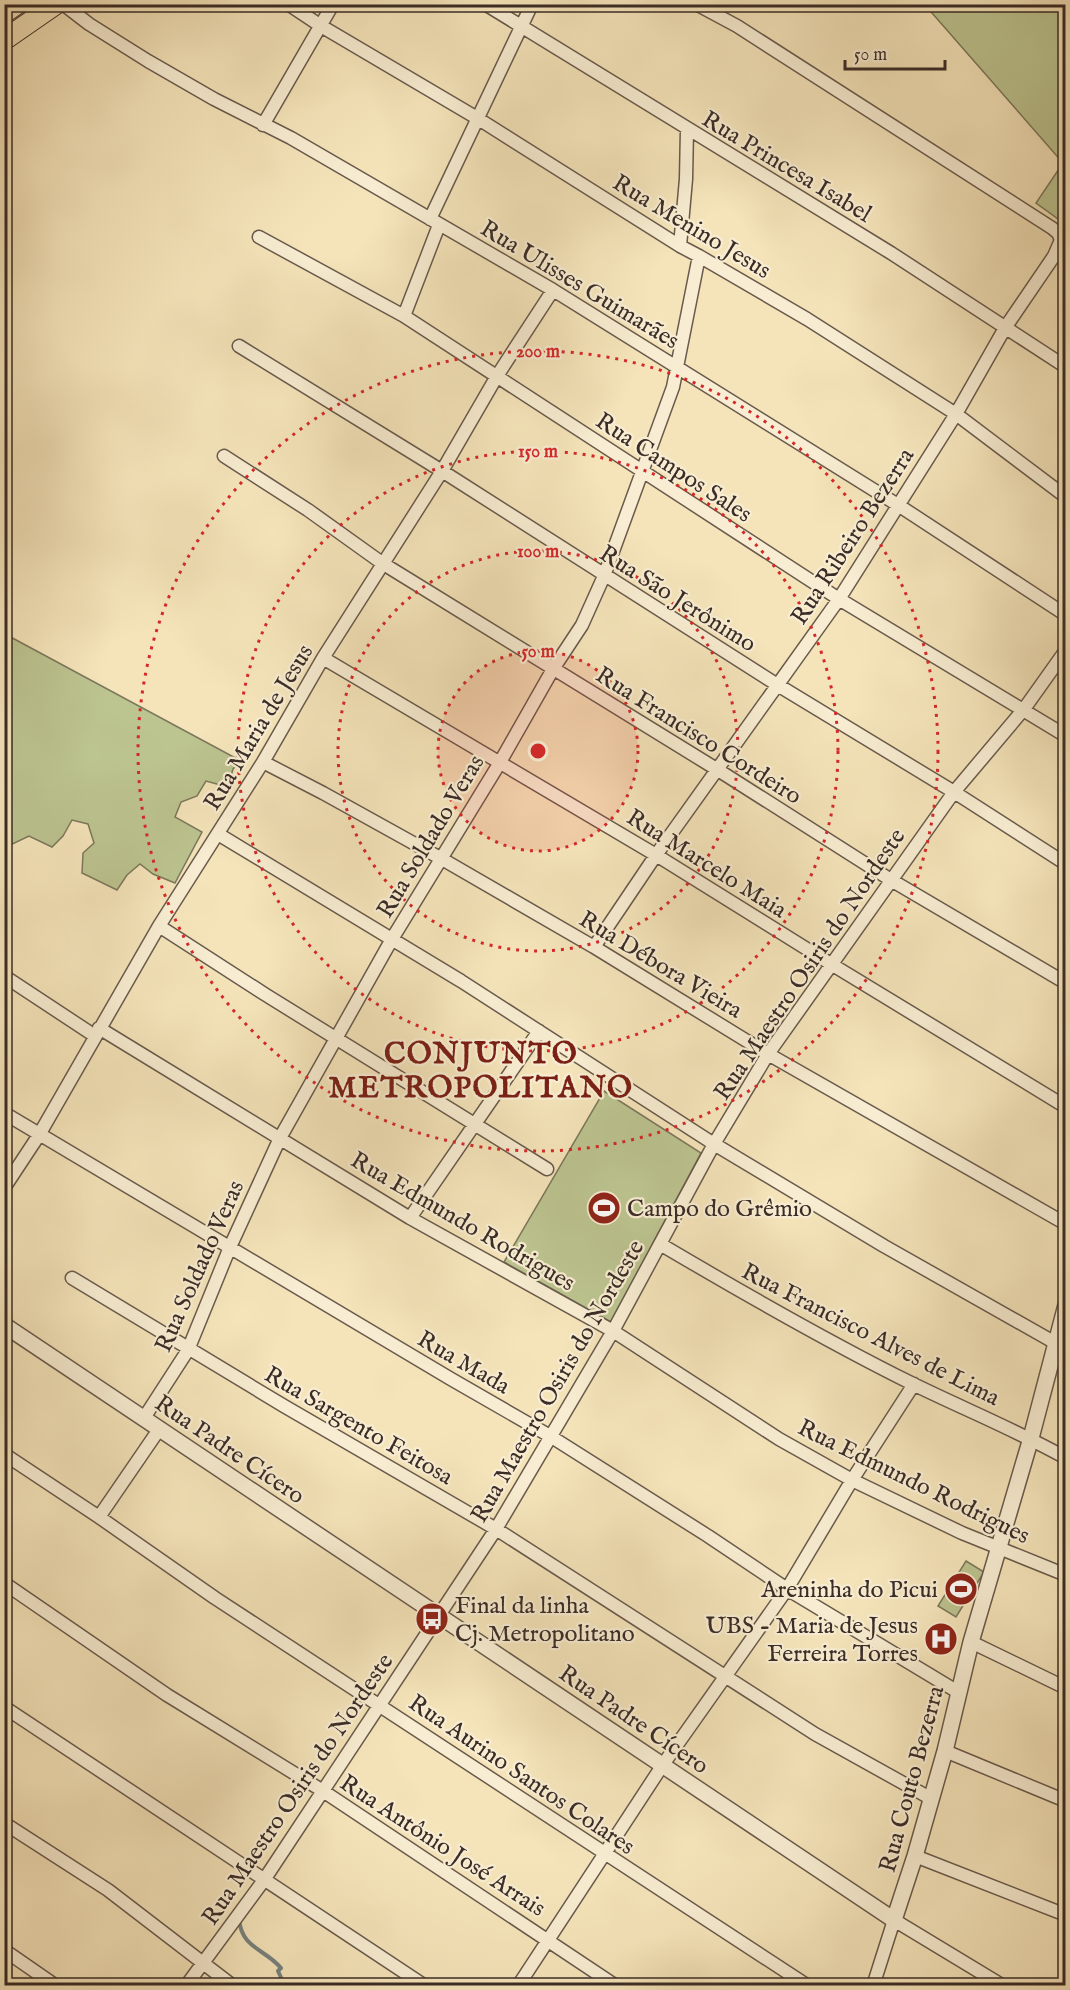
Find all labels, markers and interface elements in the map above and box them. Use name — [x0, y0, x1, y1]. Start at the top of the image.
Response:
scale bar — [845, 33, 946, 71]
text: 50 m — [854, 44, 887, 67]
street label: Rua Princesa Isabel — [696, 104, 877, 230]
street label: Rua Menino Jesus — [606, 168, 776, 287]
street label: Rua Ulisses Guimarães — [474, 214, 684, 357]
text: 200 m — [516, 341, 560, 364]
street label: Rua Campos Sales — [589, 406, 757, 530]
text: 150 m — [518, 441, 558, 464]
street label: Rua Ribeiro Bezerra — [784, 442, 922, 631]
street label: Rua São Jerônimo — [593, 539, 762, 660]
text: 100 m — [517, 541, 559, 564]
street label: Rua Maria de Jesus — [197, 639, 321, 817]
text: 50 m — [521, 641, 555, 664]
street label: Rua Francisco Cordeiro — [589, 660, 807, 812]
centre of rings — [528, 741, 548, 761]
street label: Rua Soldado Veras — [370, 749, 492, 924]
street label: Rua Marcelo Maia — [620, 802, 793, 926]
street label: Rua Maestro Osiris do Nordeste — [707, 823, 913, 1107]
street label: Rua Débora Vieira — [573, 904, 748, 1027]
district label: CONJUNTO METROPOLITANO — [329, 1036, 633, 1108]
street label: Rua Edmundo Rodrigues — [344, 1145, 580, 1299]
street label: Rua Soldado Veras — [149, 1176, 252, 1357]
sports icon: Campo do Grêmio — [586, 1190, 622, 1226]
place label: Campo do Grêmio — [627, 1194, 812, 1225]
street label: Rua Maestro Osiris do Nordeste — [464, 1235, 652, 1529]
street label: Rua Francisco Alves de Lima — [736, 1257, 1005, 1414]
street label: Rua Mada — [411, 1324, 516, 1403]
street label: Rua Sargento Feitosa — [258, 1360, 459, 1493]
street label: Rua Padre Cícero — [148, 1389, 310, 1512]
street label: Rua Edmundo Rodrigues — [792, 1413, 1034, 1552]
sports icon: Areninha do Picui — [943, 1571, 979, 1607]
place label: Areninha do Picui — [760, 1575, 938, 1606]
place label: Final da linha Cj. Metropolitano — [455, 1591, 635, 1650]
bus stop icon: Final da linha Cj. Metropolitano — [414, 1601, 450, 1637]
place label: UBS - Maria de Jesus Ferreira Torres — [705, 1611, 918, 1670]
hospital icon: UBS - Maria de Jesus Ferreira Torres — [923, 1621, 959, 1657]
street label: Rua Maestro Osiris do Nordeste — [195, 1648, 401, 1932]
street label: Rua Padre Cícero — [552, 1659, 714, 1782]
street label: Rua Couto Bezerra — [873, 1682, 952, 1876]
street label: Rua Aurino Santos Colares — [402, 1688, 640, 1863]
street label: Rua Antônio José Arrais — [333, 1768, 551, 1924]

